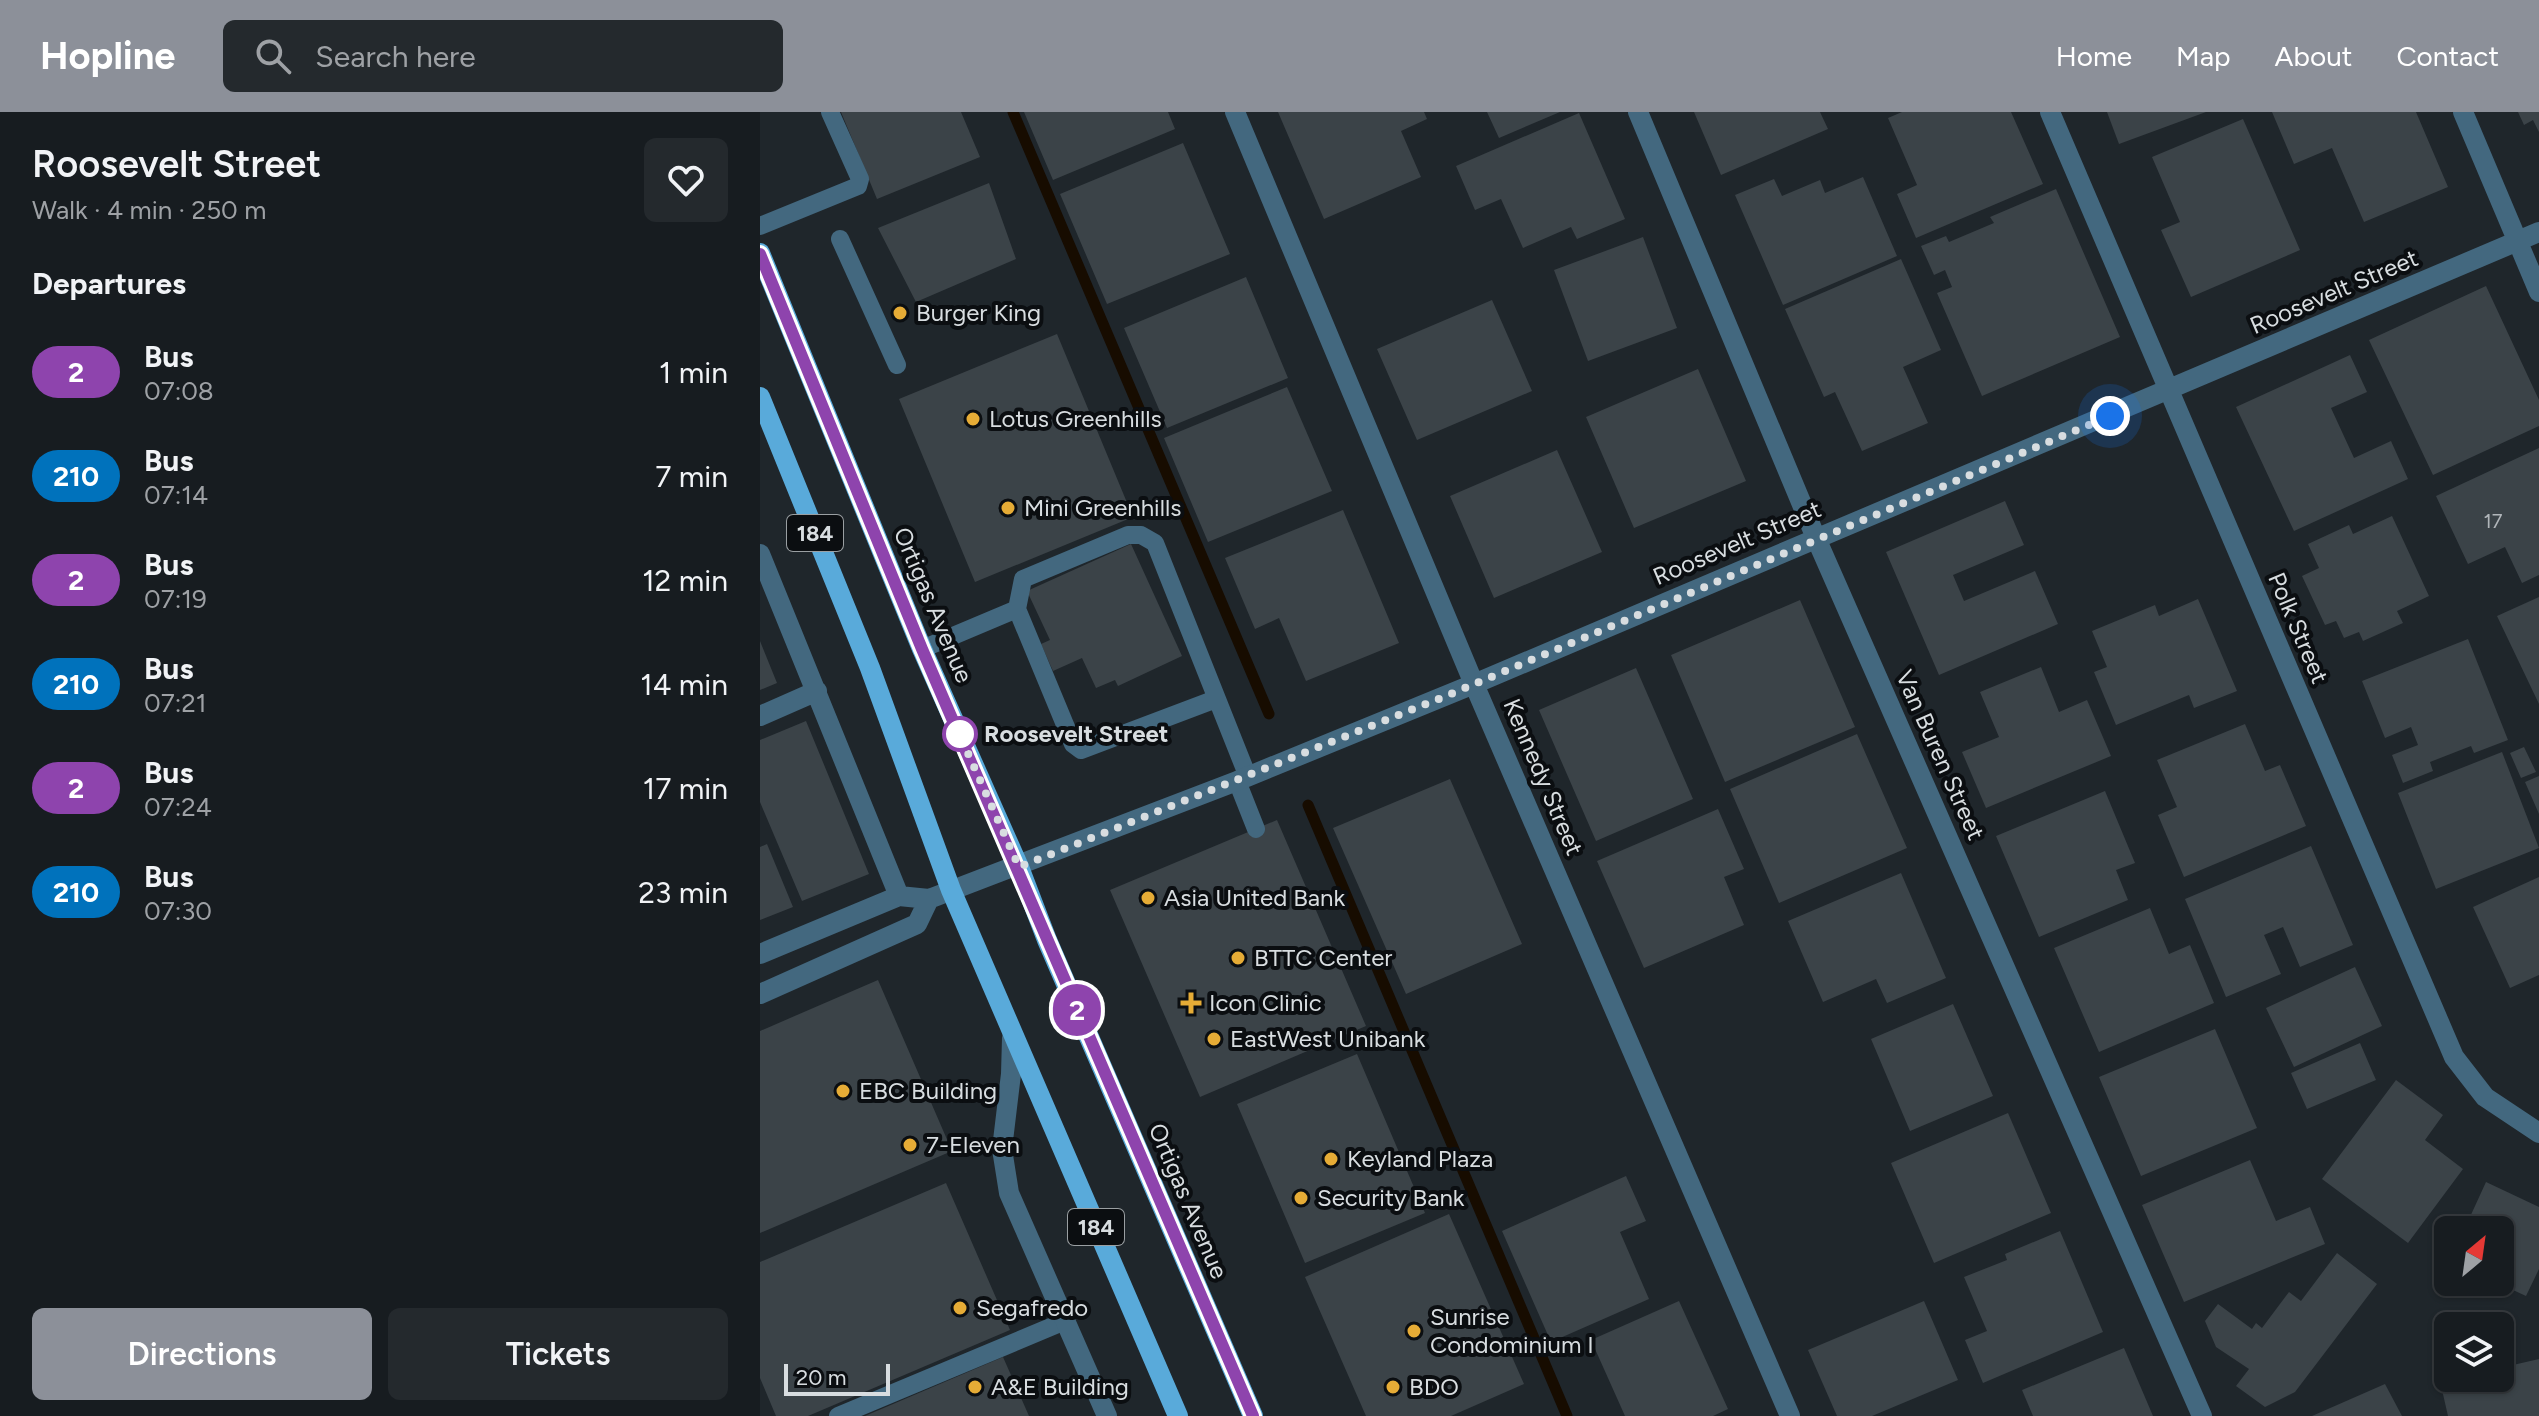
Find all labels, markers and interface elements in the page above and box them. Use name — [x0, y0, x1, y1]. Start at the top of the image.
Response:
search box — [223, 20, 783, 92]
text: Hopline — [40, 33, 175, 79]
icon: search — [251, 34, 295, 78]
text: Search here — [315, 38, 476, 75]
text: Home — [2056, 39, 2132, 73]
text: Map — [2176, 39, 2231, 73]
text: About — [2275, 39, 2352, 73]
text: Contact — [2396, 39, 2499, 73]
button: heart — [644, 138, 728, 222]
text: Roosevelt Street — [32, 141, 321, 187]
text: Walk · 4 min · 250 m — [32, 194, 266, 226]
street label: Roosevelt Street — [2245, 243, 2422, 340]
text: Departures — [32, 265, 186, 302]
place label: Burger King — [916, 298, 1041, 327]
marker: Burger King — [891, 304, 909, 322]
text: Bus — [144, 338, 193, 375]
text: 1 min — [659, 354, 728, 391]
text: 2 — [68, 355, 84, 389]
text: 07:08 — [144, 375, 214, 407]
your location — [2090, 396, 2130, 436]
place label: Lotus Greenhills — [989, 404, 1162, 433]
marker: Lotus Greenhills — [964, 410, 982, 428]
text: Bus — [144, 442, 193, 479]
text: 7 min — [655, 458, 728, 495]
text: 210 — [53, 459, 99, 493]
text: 07:14 — [144, 479, 208, 511]
place label: Mini Greenhills — [1024, 493, 1181, 522]
street label: Roosevelt Street — [1648, 494, 1825, 591]
marker: Mini Greenhills — [999, 499, 1017, 517]
house number: 17 — [2484, 509, 2503, 533]
road number: 184 — [787, 515, 843, 551]
street label: Ortigas Avenue — [888, 523, 979, 687]
text: Bus — [144, 546, 193, 583]
text: 12 min — [642, 562, 728, 599]
text: 2 — [68, 563, 84, 597]
street label: Polk Street — [2262, 568, 2335, 688]
text: 07:19 — [144, 583, 207, 615]
text: Bus — [144, 650, 193, 687]
street label: Van Buren Street — [1890, 665, 1991, 844]
text: 14 min — [640, 666, 728, 703]
text: 210 — [53, 667, 99, 701]
text: 07:21 — [144, 687, 206, 719]
street label: Kennedy Street — [1497, 694, 1589, 859]
marker: Roosevelt Street — [943, 717, 977, 751]
place label: Roosevelt Street — [984, 719, 1168, 748]
text: Bus — [144, 754, 193, 791]
text: 17 min — [643, 770, 728, 807]
text: 2 — [68, 771, 84, 805]
text: 07:24 — [144, 791, 212, 823]
text: Bus — [144, 858, 193, 895]
text: 23 min — [638, 874, 728, 911]
text: 210 — [53, 875, 99, 909]
place label: Asia United Bank — [1164, 883, 1345, 912]
marker: Asia United Bank — [1139, 889, 1157, 907]
text: 07:30 — [144, 895, 212, 927]
place label: BTTC Center — [1254, 943, 1392, 972]
marker: BTTC Center — [1229, 949, 1247, 967]
line badge: 2 — [1051, 984, 1103, 1036]
place label: Icon Clinic — [1209, 988, 1322, 1017]
marker: Icon Clinic — [1180, 992, 1202, 1014]
text: 2 — [1069, 993, 1085, 1027]
place label: EastWest Unibank — [1230, 1024, 1426, 1053]
marker: EastWest Unibank — [1205, 1030, 1223, 1048]
place label: EBC Building — [859, 1076, 997, 1105]
marker: EBC Building — [834, 1082, 852, 1100]
street label: Ortigas Avenue — [1143, 1119, 1234, 1283]
place label: 7-Eleven — [926, 1130, 1020, 1159]
marker: 7-Eleven — [901, 1136, 919, 1154]
place label: Keyland Plaza — [1347, 1144, 1493, 1173]
marker: Keyland Plaza — [1322, 1150, 1340, 1168]
place label: Security Bank — [1317, 1183, 1465, 1212]
marker: Security Bank — [1292, 1189, 1310, 1207]
road number: 184 — [1068, 1209, 1124, 1245]
north arrow — [2434, 1216, 2514, 1296]
map controls — [2434, 1216, 2514, 1392]
place label: Segafredo — [976, 1293, 1088, 1322]
marker: Segafredo — [951, 1299, 969, 1317]
place label: Sunrise Condominium I — [1430, 1302, 1594, 1359]
button: Directions — [32, 1308, 372, 1400]
button: Tickets — [388, 1308, 728, 1400]
button: layers — [2434, 1312, 2514, 1392]
marker: Sunrise Condominium I — [1405, 1322, 1423, 1340]
scale bar — [784, 1360, 890, 1396]
text: 20 m — [796, 1364, 847, 1391]
place label: A&E Building — [991, 1372, 1129, 1401]
place label: BDO — [1409, 1372, 1459, 1401]
marker: A&E Building — [966, 1378, 984, 1396]
marker: BDO — [1384, 1378, 1402, 1396]

